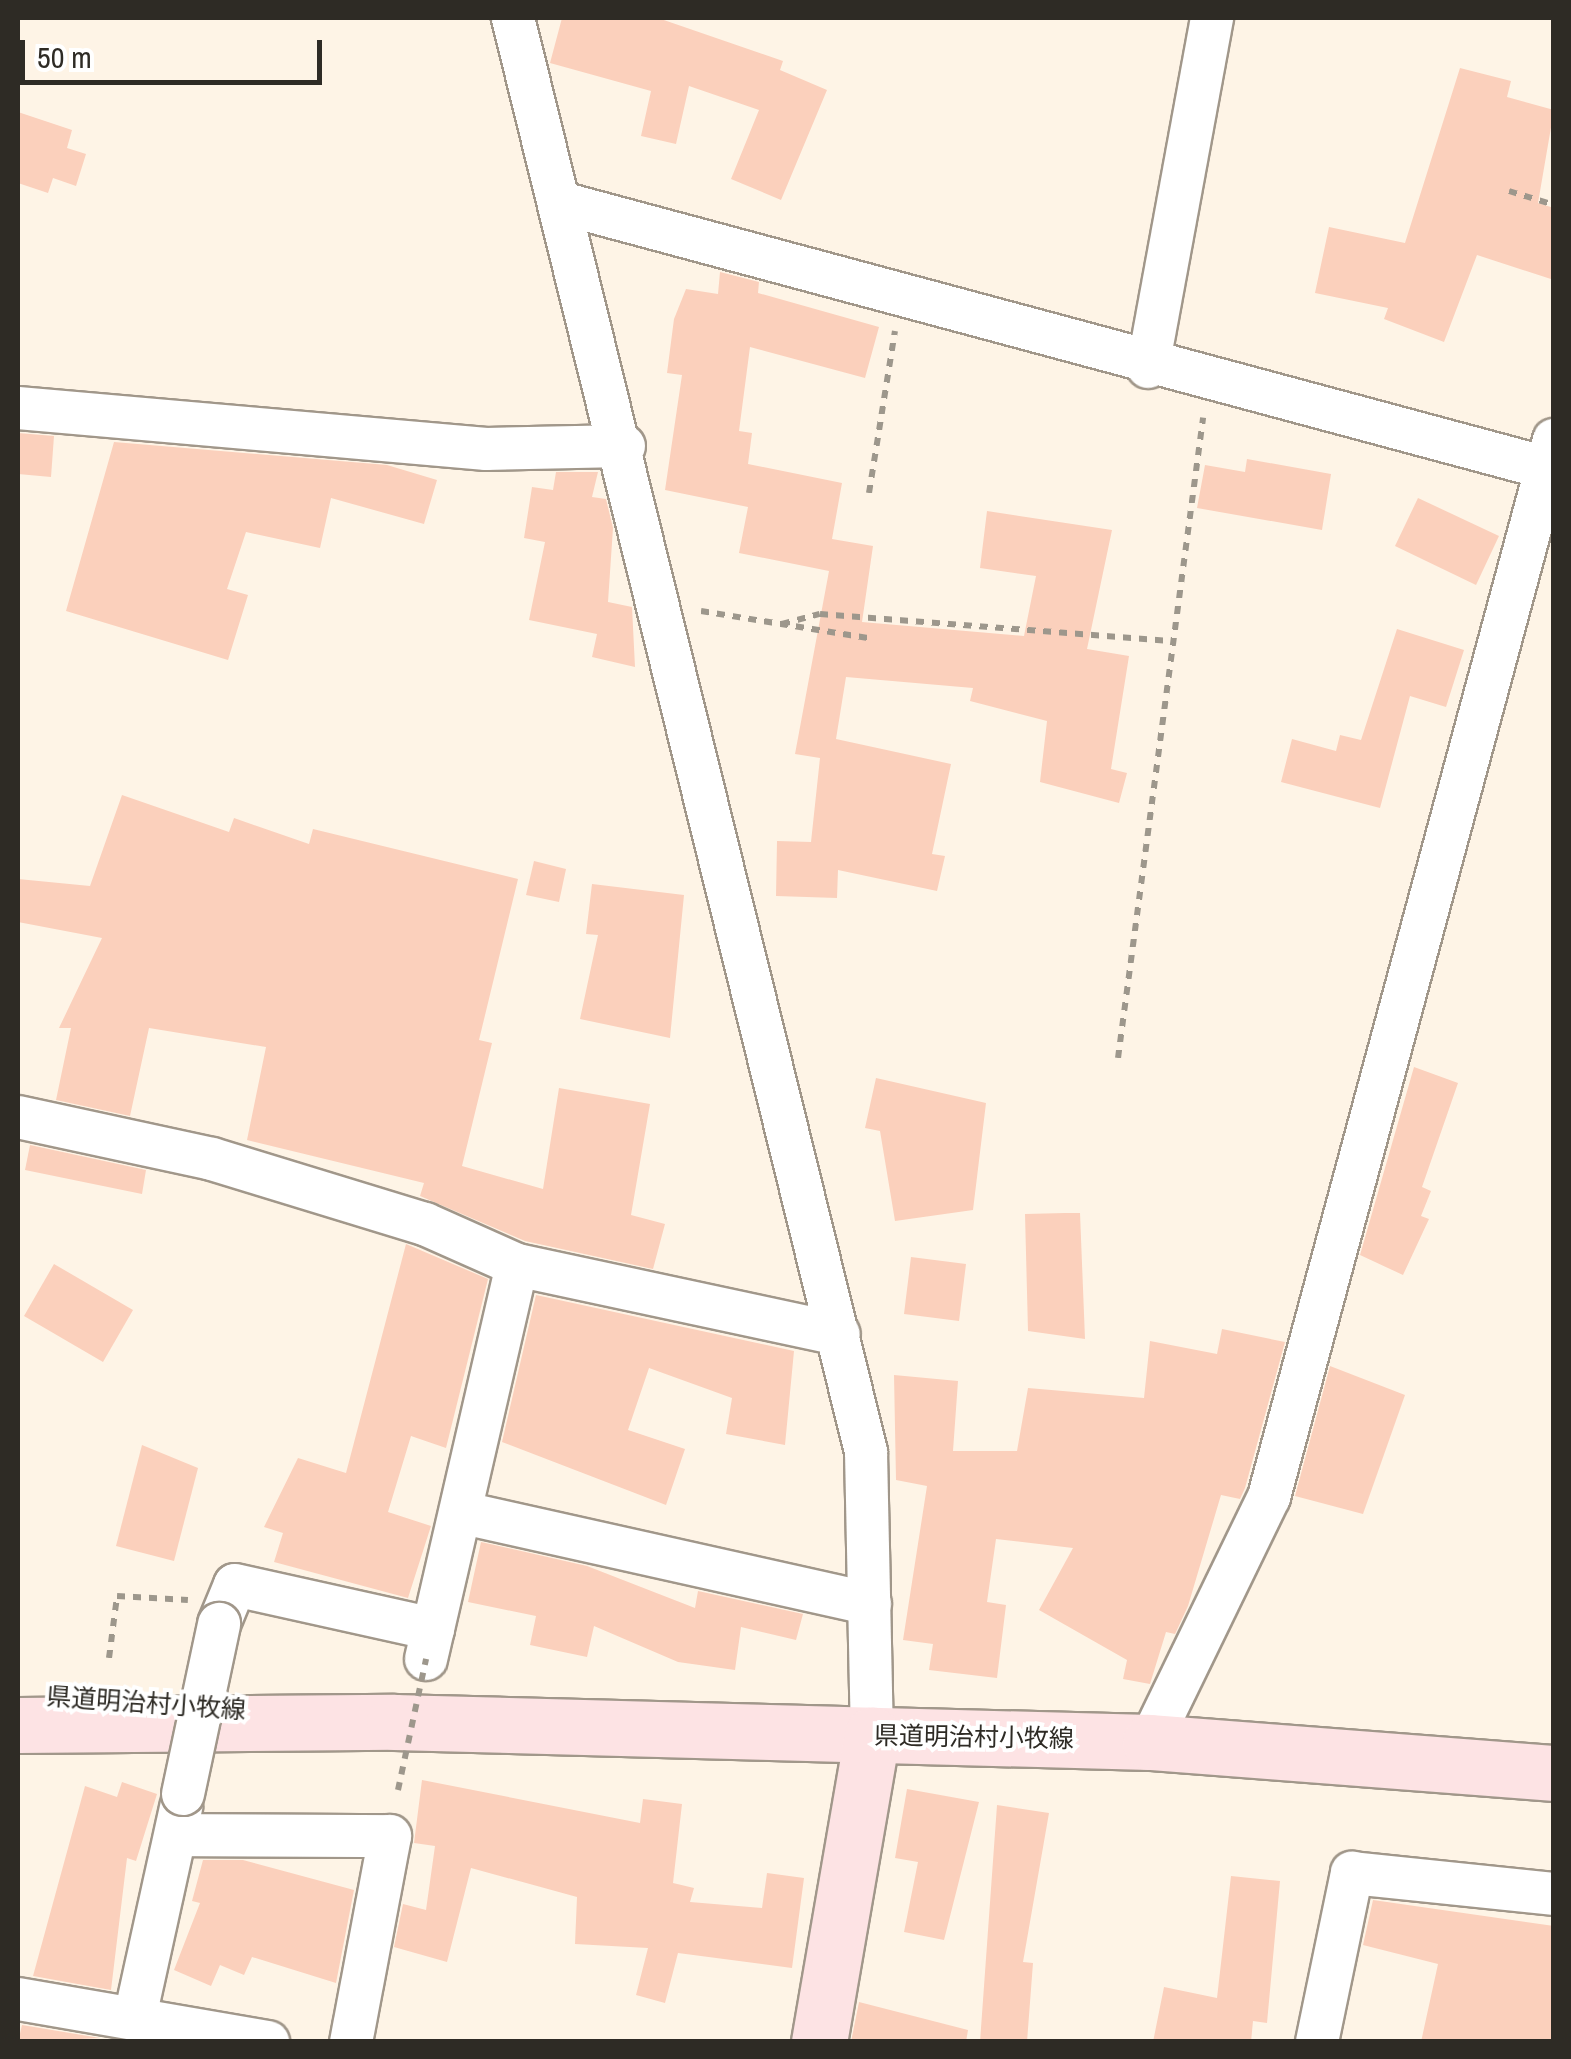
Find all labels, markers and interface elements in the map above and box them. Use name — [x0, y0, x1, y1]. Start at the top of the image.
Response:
scale bar — [25, 20, 328, 82]
text: 50 m — [37, 37, 92, 77]
street label: 県道明治村小牧線 — [45, 1681, 247, 1725]
street label: 県道明治村小牧線 — [874, 1720, 1074, 1754]

